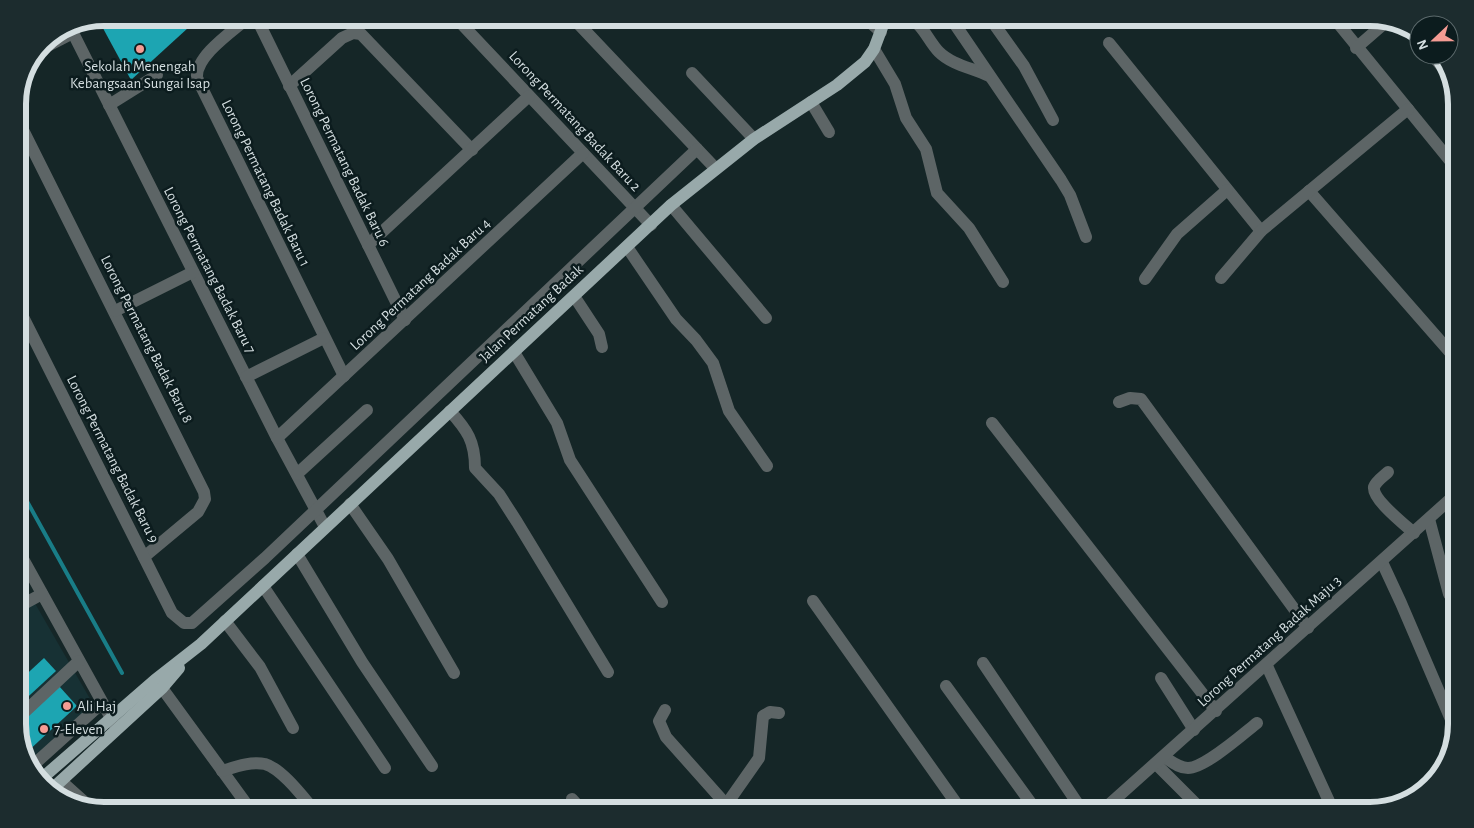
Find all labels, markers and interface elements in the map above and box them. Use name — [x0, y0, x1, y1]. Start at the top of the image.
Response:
north arrow — [1409, 15, 1459, 65]
text: N — [1415, 37, 1431, 52]
marker: Sekolah Menengah Kebangsaan Sungai Isap — [134, 43, 146, 55]
street label: Lorong Permatang Badak Baru 2 — [506, 48, 643, 194]
place label: Sekolah Menengah Kebangsaan Sungai Isap — [70, 59, 210, 91]
street label: Lorong Permatang Badak Baru 6 — [297, 76, 392, 249]
street label: Lorong Permatang Badak Baru 1 — [219, 97, 313, 269]
street label: Lorong Permatang Badak Baru 7 — [161, 184, 258, 356]
street label: Lorong Permatang Badak Baru 4 — [347, 216, 493, 353]
street label: Lorong Permatang Badak Baru 8 — [98, 253, 195, 425]
street label: Jalan Permatang Badak — [477, 262, 586, 365]
street label: Lorong Permatang Badak Baru 9 — [64, 373, 161, 545]
street label: Lorong Permatang Badak Maju 3 — [1195, 573, 1344, 710]
place label: Ali Haj — [77, 699, 116, 714]
marker: Ali Haj — [61, 700, 73, 712]
place label: 7-Eleven — [54, 722, 103, 737]
marker: 7-Eleven — [38, 723, 50, 735]

